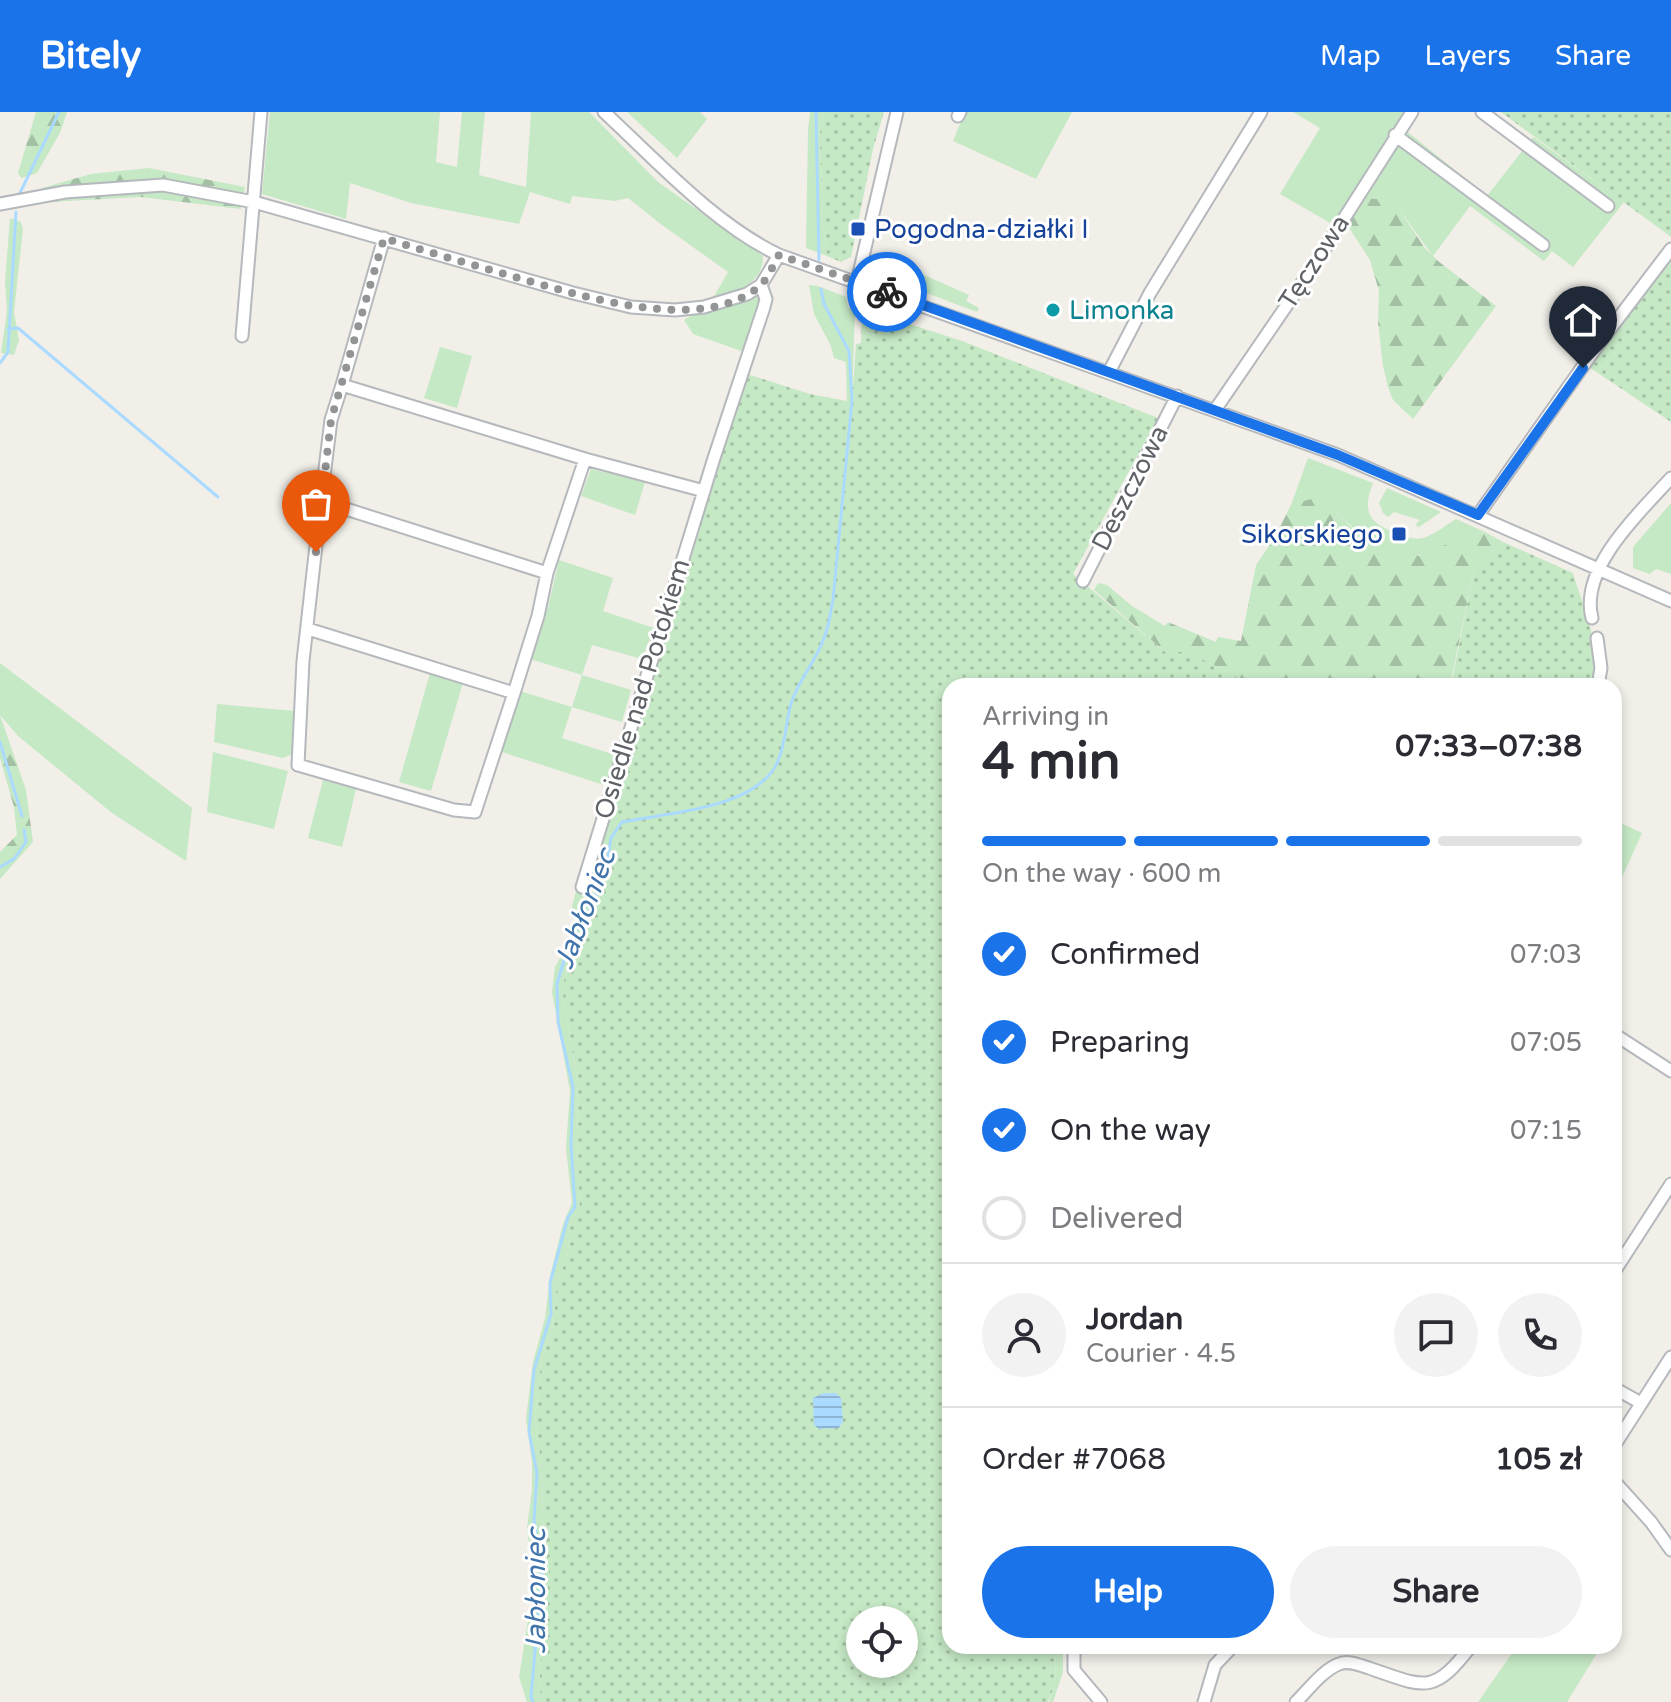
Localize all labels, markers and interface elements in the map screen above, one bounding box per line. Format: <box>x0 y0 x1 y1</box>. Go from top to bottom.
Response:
text: Bitely <box>40 33 141 79</box>
text: Map <box>1320 39 1381 73</box>
text: Layers <box>1425 39 1511 73</box>
text: Share <box>1555 39 1631 73</box>
street label: Tęczowa <box>1272 209 1356 315</box>
place label: Pogodna-działki I <box>874 214 1089 245</box>
marker: Pogodna-działki I <box>849 220 867 238</box>
courier <box>847 252 927 332</box>
icon: bike <box>865 270 909 314</box>
pin <box>1549 286 1617 368</box>
place label: Limonka <box>1069 295 1174 326</box>
icon: home <box>1561 298 1605 342</box>
marker: Limonka <box>1044 301 1062 319</box>
street label: Deszczowa <box>1085 420 1175 556</box>
pin <box>282 470 350 552</box>
icon: bag <box>294 482 338 526</box>
place label: Sikorskiego <box>1241 519 1383 550</box>
marker: Sikorskiego <box>1390 525 1408 543</box>
street label: Osiedle nad Potokiem <box>588 555 696 823</box>
text: Arriving in <box>982 701 1109 732</box>
text: 07:33–07:38 <box>1395 728 1582 765</box>
text: 4 min <box>982 730 1121 793</box>
water label: Jabłoniec <box>547 841 624 974</box>
text: On the way · 600 m <box>982 858 1221 889</box>
icon: check <box>982 932 1026 976</box>
text: Confirmed <box>1050 936 1201 973</box>
text: 07:03 <box>1510 939 1582 970</box>
icon: check <box>982 1020 1026 1064</box>
text: Preparing <box>1050 1024 1190 1061</box>
text: 07:05 <box>1510 1027 1582 1058</box>
icon: check <box>982 1108 1026 1152</box>
text: On the way <box>1050 1112 1211 1149</box>
text: 07:15 <box>1510 1115 1582 1146</box>
text: Delivered <box>1050 1200 1184 1237</box>
button: person <box>982 1293 1066 1377</box>
button: chat <box>1394 1293 1478 1377</box>
button: phone <box>1498 1293 1582 1377</box>
text: Jordan <box>1086 1301 1183 1338</box>
text: Courier · 4.5 <box>1086 1338 1236 1369</box>
text: Order #7068 <box>982 1441 1166 1478</box>
text: 105 zł <box>1495 1441 1582 1478</box>
water label: Jabłoniec <box>519 1525 553 1654</box>
button: Help <box>982 1546 1274 1638</box>
button: Share <box>1290 1546 1582 1638</box>
map controls <box>846 1606 918 1678</box>
button: locate <box>846 1606 918 1678</box>

